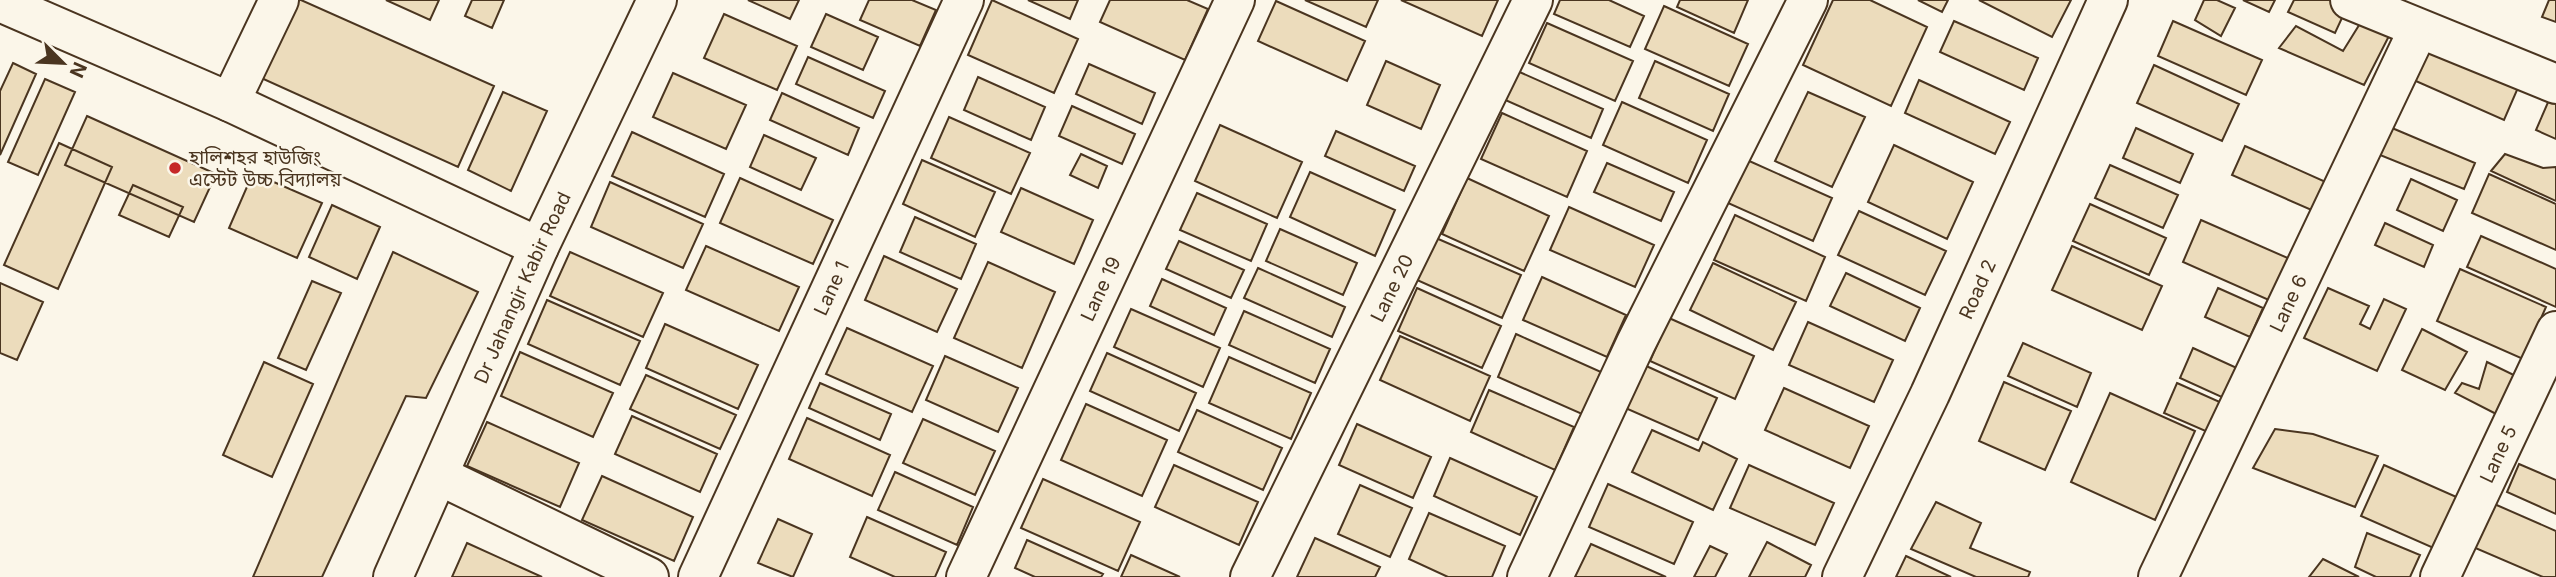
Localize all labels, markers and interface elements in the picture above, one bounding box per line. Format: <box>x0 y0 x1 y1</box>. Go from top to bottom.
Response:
north arrow <box>28 28 98 98</box>
text: N <box>65 58 92 81</box>
place label: হালিশহর হাউজিং এস্টেট উচ্চ বিদ্যালয় <box>188 146 343 191</box>
marker: হালিশহর হাউজিং এস্টেট উচ্চ বিদ্যালয় <box>167 160 183 176</box>
street label: Dr Jahangir Kabir Road <box>469 188 575 387</box>
street label: Lane 20 <box>1365 250 1418 326</box>
street label: Lane 19 <box>1075 253 1125 325</box>
street label: Road 2 <box>1954 256 2001 323</box>
street label: Lane 1 <box>809 258 853 319</box>
street label: Lane 6 <box>2265 271 2312 336</box>
street label: Lane 5 <box>2475 422 2521 486</box>

